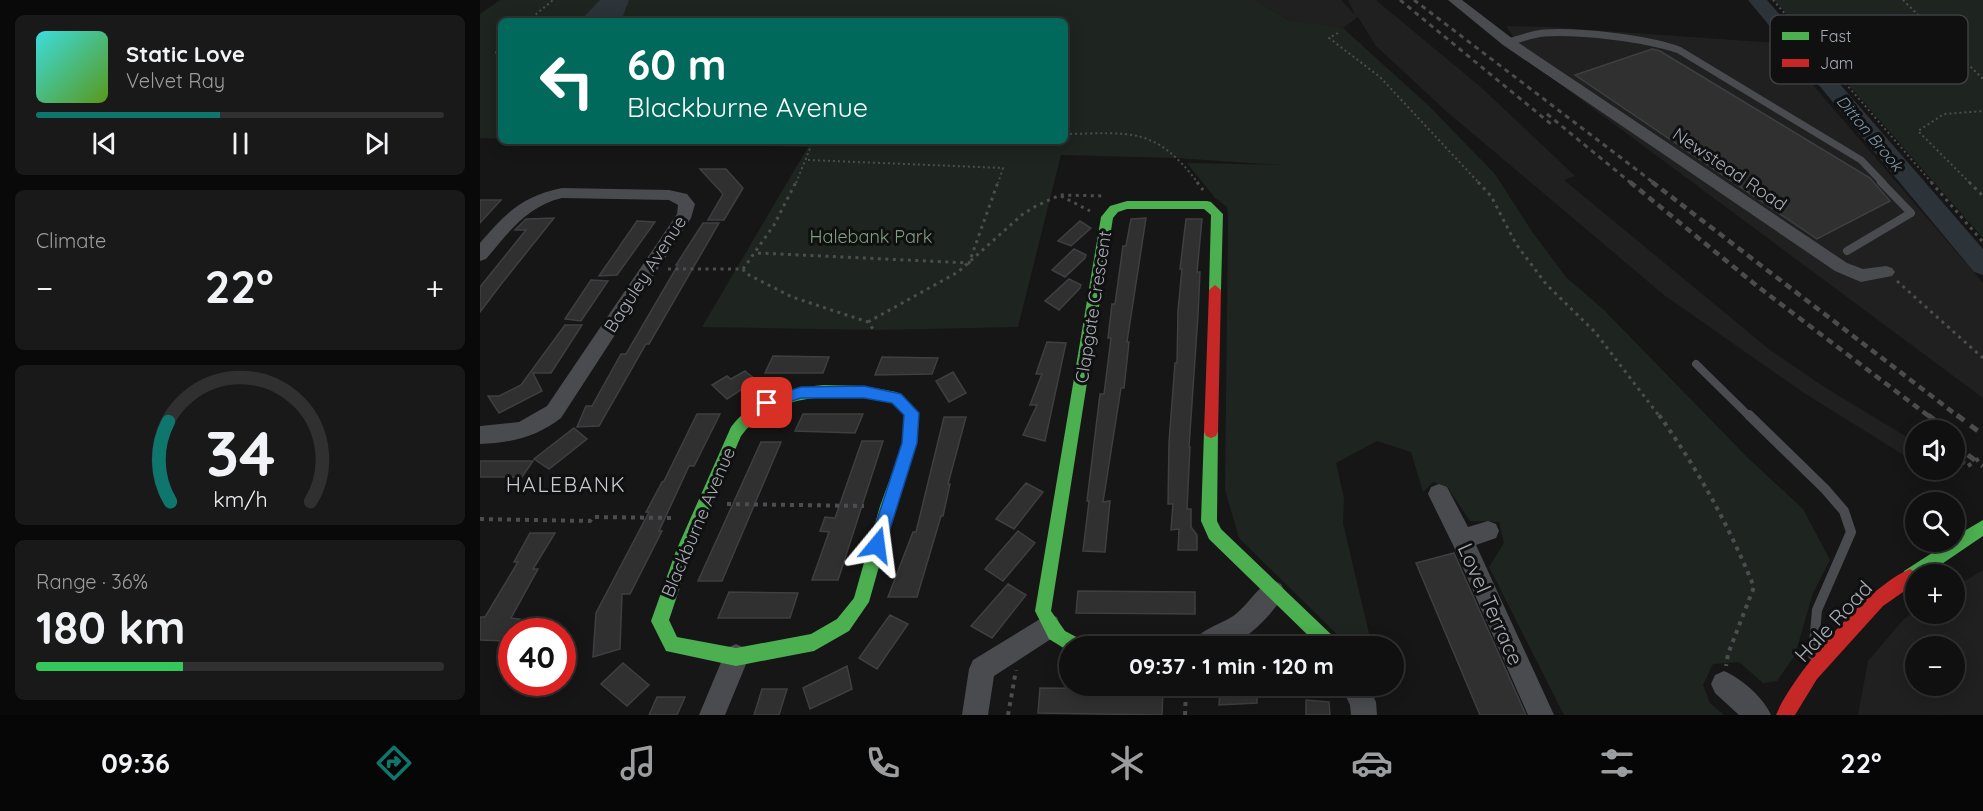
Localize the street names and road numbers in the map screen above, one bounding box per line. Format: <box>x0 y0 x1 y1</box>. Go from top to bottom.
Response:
street label: Newstead Road <box>1669 122 1791 216</box>
street label: Baguley Avenue <box>599 211 691 337</box>
street label: Clapgate Crescent <box>1070 229 1116 385</box>
street label: Blackburne Avenue <box>656 444 740 600</box>
street label: Lovel Terrace <box>1453 539 1529 669</box>
street label: Hale Road <box>1789 575 1877 667</box>

